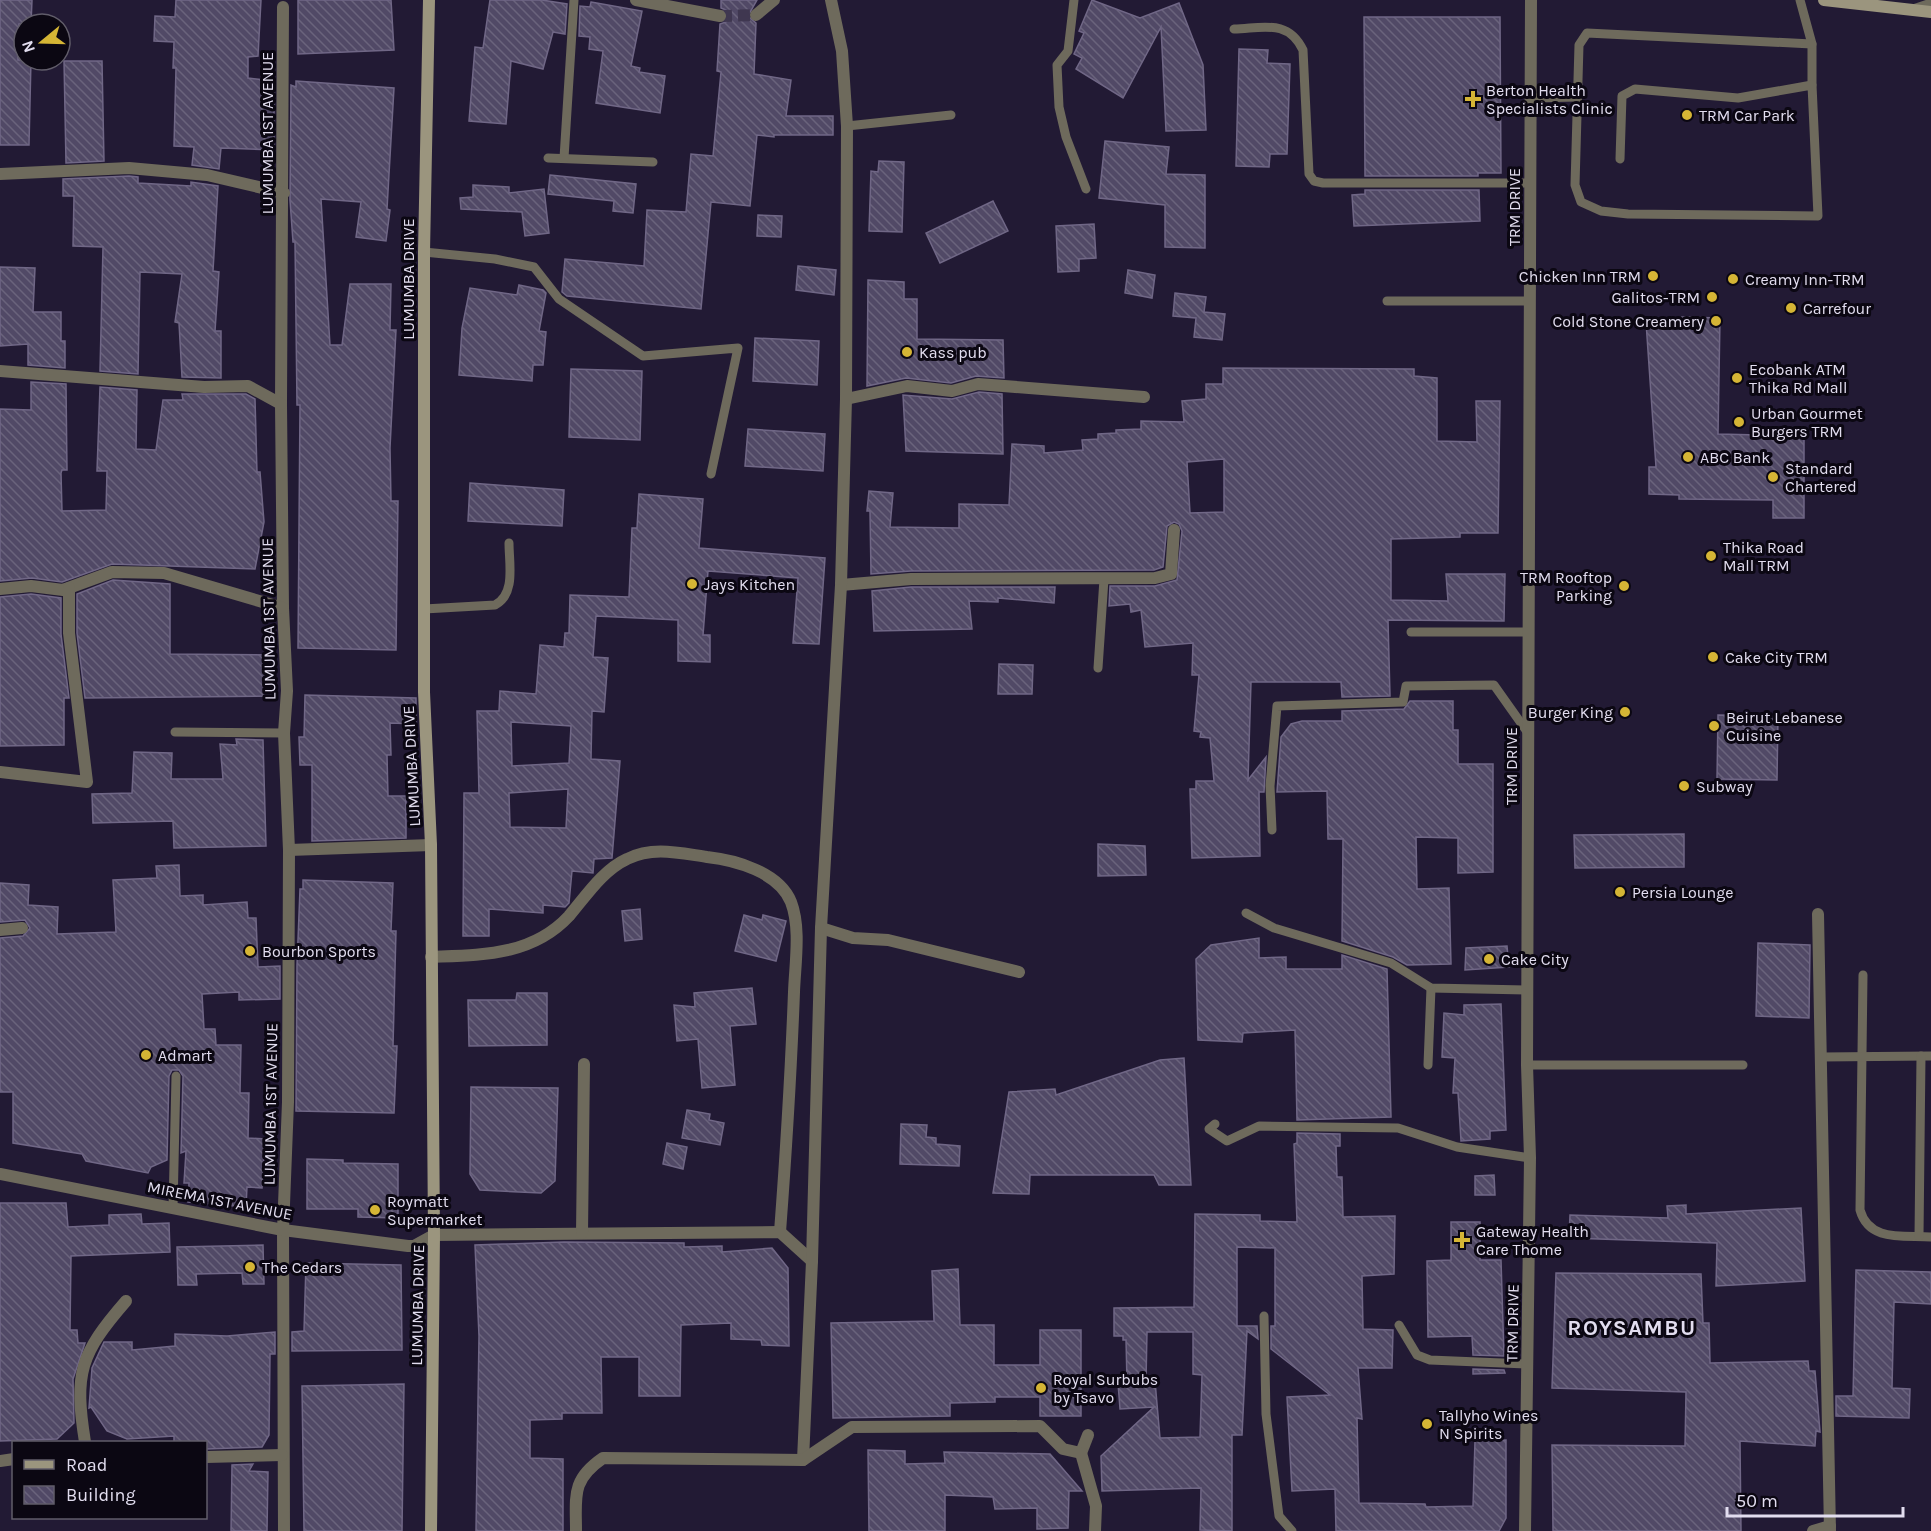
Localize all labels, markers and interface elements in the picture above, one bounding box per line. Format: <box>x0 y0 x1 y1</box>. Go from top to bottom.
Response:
north arrow <box>12 12 72 72</box>
text: N <box>17 38 39 55</box>
street label: LUMUMBA 1ST AVENUE <box>258 52 277 214</box>
place label: Berton Health Specialists Clinic <box>1486 81 1613 118</box>
marker: Berton Health Specialists Clinic <box>1464 90 1482 108</box>
place label: TRM Car Park <box>1699 106 1795 125</box>
marker: TRM Car Park <box>1680 108 1694 122</box>
street label: TRM DRIVE <box>1505 168 1524 246</box>
street label: LUMUMBA DRIVE <box>399 218 418 340</box>
place label: Chicken Inn TRM <box>1519 267 1641 286</box>
marker: Chicken Inn TRM <box>1646 269 1660 283</box>
place label: Creamy Inn-TRM <box>1745 270 1865 289</box>
marker: Creamy Inn-TRM <box>1726 272 1740 286</box>
place label: Galitos-TRM <box>1612 288 1700 307</box>
marker: Galitos-TRM <box>1705 290 1719 304</box>
place label: Carrefour <box>1803 299 1871 318</box>
marker: Carrefour <box>1784 301 1798 315</box>
place label: Cold Stone Creamery <box>1553 312 1705 331</box>
marker: Cold Stone Creamery <box>1709 314 1723 328</box>
place label: Kass pub <box>919 343 987 362</box>
marker: Kass pub <box>900 345 914 359</box>
place label: Ecobank ATM Thika Rd Mall <box>1749 360 1847 397</box>
marker: Ecobank ATM Thika Rd Mall <box>1730 371 1744 385</box>
place label: Urban Gourmet Burgers TRM <box>1751 404 1863 441</box>
marker: Urban Gourmet Burgers TRM <box>1732 415 1746 429</box>
place label: ABC Bank <box>1700 448 1770 467</box>
marker: ABC Bank <box>1681 450 1695 464</box>
place label: Standard Chartered <box>1785 459 1857 496</box>
marker: Standard Chartered <box>1766 470 1780 484</box>
street label: LUMUMBA 1ST AVENUE <box>258 538 279 700</box>
place label: Thika Road Mall TRM <box>1723 538 1804 575</box>
marker: Thika Road Mall TRM <box>1704 549 1718 563</box>
place label: TRM Rooftop Parking <box>1520 568 1612 605</box>
place label: Jays Kitchen <box>704 575 795 594</box>
marker: Jays Kitchen <box>685 577 699 591</box>
marker: TRM Rooftop Parking <box>1617 579 1631 593</box>
place label: Cake City TRM <box>1725 648 1828 667</box>
marker: Cake City TRM <box>1706 650 1720 664</box>
place label: Burger King <box>1528 703 1613 722</box>
street label: LUMUMBA DRIVE <box>399 705 424 827</box>
marker: Burger King <box>1618 705 1632 719</box>
place label: Beirut Lebanese Cuisine <box>1726 708 1843 745</box>
marker: Beirut Lebanese Cuisine <box>1707 719 1721 733</box>
street label: TRM DRIVE <box>1502 727 1521 805</box>
place label: Subway <box>1696 777 1753 796</box>
marker: Subway <box>1677 779 1691 793</box>
place label: Persia Lounge <box>1632 883 1733 902</box>
marker: Persia Lounge <box>1613 885 1627 899</box>
place label: Bourbon Sports <box>262 942 376 961</box>
marker: Bourbon Sports <box>243 944 257 958</box>
place label: Cake City <box>1501 950 1569 969</box>
marker: Cake City <box>1482 952 1496 966</box>
street label: LUMUMBA 1ST AVENUE <box>260 1023 281 1185</box>
place label: Admart <box>158 1046 212 1065</box>
marker: Admart <box>139 1048 153 1062</box>
street label: MIREMA 1ST AVENUE <box>146 1177 294 1224</box>
place label: Roymatt Supermarket <box>387 1192 483 1229</box>
marker: Roymatt Supermarket <box>368 1203 382 1217</box>
place label: Gateway Health Care Thome <box>1476 1222 1589 1259</box>
marker: Gateway Health Care Thome <box>1453 1231 1471 1249</box>
street label: LUMUMBA DRIVE <box>407 1244 428 1366</box>
place label: The Cedars <box>262 1258 342 1277</box>
marker: The Cedars <box>243 1260 257 1274</box>
street label: TRM DRIVE <box>1502 1284 1523 1362</box>
district label: ROYSAMBU <box>1567 1315 1697 1341</box>
place label: Royal Surbubs by Tsavo <box>1053 1370 1158 1407</box>
marker: Royal Surbubs by Tsavo <box>1034 1381 1048 1395</box>
place label: Tallyho Wines N Spirits <box>1439 1406 1538 1443</box>
marker: Tallyho Wines N Spirits <box>1420 1417 1434 1431</box>
legend <box>12 1441 207 1519</box>
text: Road <box>66 1454 107 1476</box>
scale bar <box>1727 1480 1902 1518</box>
text: Building <box>66 1484 136 1506</box>
text: 50 m <box>1736 1490 1778 1512</box>

